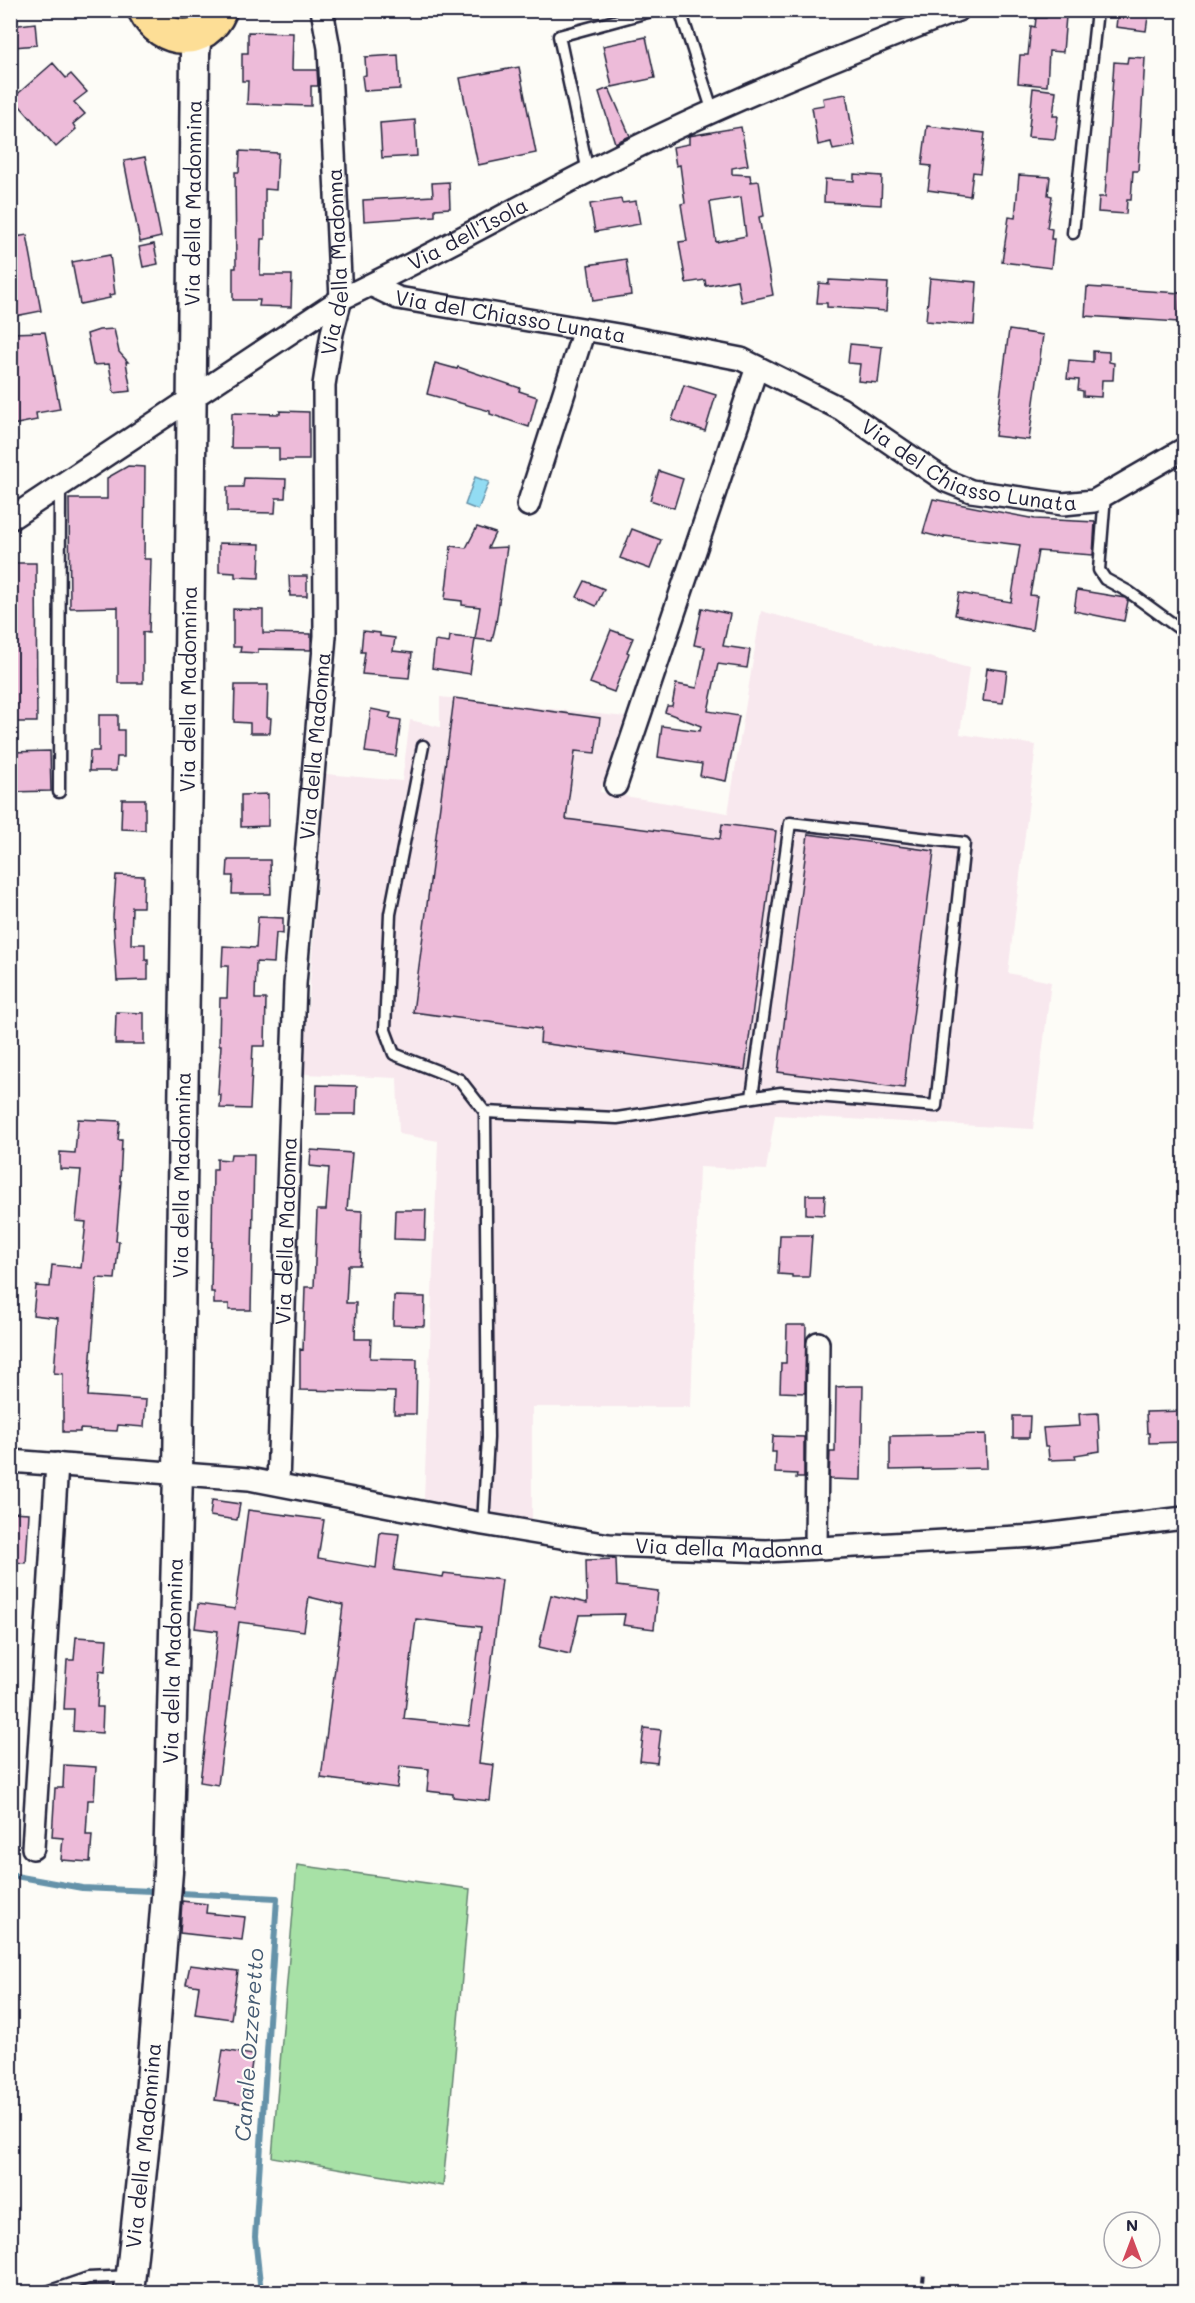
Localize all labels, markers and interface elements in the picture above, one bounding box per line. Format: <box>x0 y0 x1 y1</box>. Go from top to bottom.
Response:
street label: Via della Madonnina <box>178 100 207 306</box>
street label: Via della Madonna <box>314 168 353 357</box>
street label: Via dell'Isola <box>403 190 532 276</box>
street label: Via del Chiasso Lunata <box>393 283 629 348</box>
street label: Via del Chiasso Lunata <box>856 412 1078 516</box>
street label: Via della Madonnina <box>173 586 202 792</box>
street label: Via della Madonna <box>292 651 336 841</box>
street label: Via della Madonnina <box>166 1072 196 1278</box>
street label: Via della Madonna <box>268 1136 302 1326</box>
street label: Via della Madonna <box>635 1531 824 1563</box>
street label: Via della Madonnina <box>156 1557 188 1764</box>
water label: Canale Ozzeretto <box>227 1947 270 2143</box>
street label: Via della Madonnina <box>119 2042 166 2250</box>
north arrow <box>1102 2210 1162 2270</box>
text: N <box>1126 2214 1138 2235</box>

